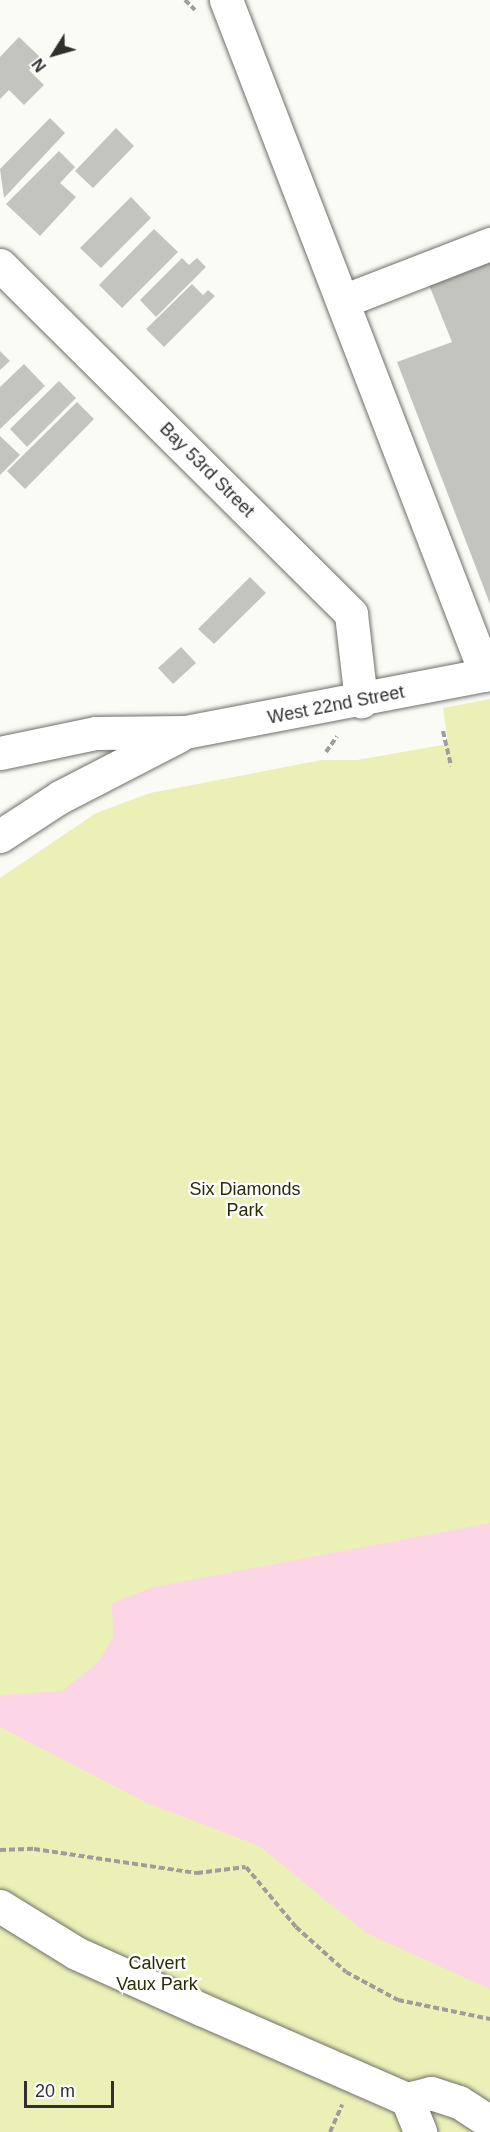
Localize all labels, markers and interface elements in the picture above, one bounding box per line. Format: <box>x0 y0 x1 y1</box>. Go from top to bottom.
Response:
north arrow <box>24 24 84 84</box>
text: N <box>29 55 49 75</box>
street label: Bay 53rd Street <box>155 418 259 522</box>
street label: West 22nd Street <box>266 681 406 729</box>
park label: Six Diamonds Park <box>189 1179 301 1222</box>
park label: Calvert Vaux Park <box>116 1953 198 1996</box>
scale bar <box>27 2069 117 2107</box>
text: 20 m <box>35 2081 75 2101</box>

